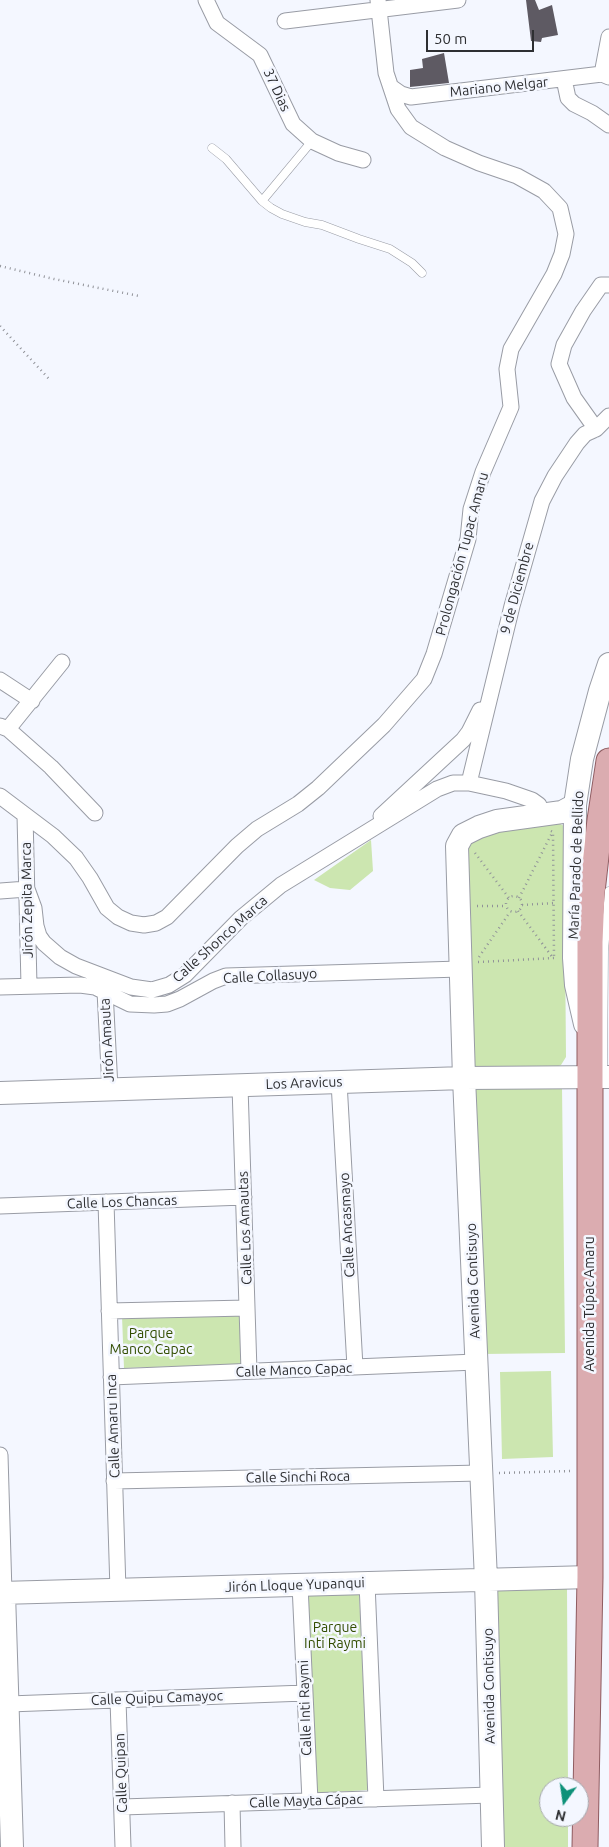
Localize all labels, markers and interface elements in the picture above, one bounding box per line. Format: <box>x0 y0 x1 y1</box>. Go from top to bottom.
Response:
scale bar <box>429 20 536 52</box>
text: 50 m <box>434 30 467 47</box>
street label: 37 Dias <box>260 66 294 114</box>
street label: Mariano Melgar <box>449 73 549 101</box>
street label: Prolongación Tupac Amaru <box>432 470 492 638</box>
street label: 9 de Diciembre <box>497 540 537 636</box>
street label: María Parado de Bellido <box>565 790 587 940</box>
street label: Jirón Zepita Marca <box>18 842 36 958</box>
street label: Calle Shonco Marca <box>169 892 271 986</box>
street label: Calle Collasuyo <box>222 965 318 987</box>
street label: Jirón Amauta <box>96 998 118 1082</box>
street label: Los Aravicus <box>265 1073 343 1093</box>
street label: Calle Los Amautas <box>235 1171 255 1285</box>
street label: Calle Ancasmayo <box>336 1172 358 1278</box>
street label: Calle Los Chancas <box>67 1192 177 1212</box>
street label: Avenida Contisuyo <box>463 1223 483 1339</box>
street label: Avenida Túpac Amaru <box>581 1236 597 1372</box>
park label: Parque Manco Capac <box>110 1325 192 1358</box>
street label: Calle Manco Capac <box>235 1360 353 1380</box>
street label: Calle Amaru Inca <box>103 1374 123 1478</box>
street label: Calle Sinchi Roca <box>246 1468 350 1486</box>
street label: Jirón Lloque Yupanqui <box>225 1574 365 1596</box>
park label: Parque Inti Raymi <box>304 1619 366 1651</box>
street label: Avenida Contisuyo <box>480 1628 498 1744</box>
street label: Calle Inti Raymi <box>295 1660 315 1756</box>
street label: Calle Quipu Camayoc <box>91 1687 223 1709</box>
street label: Calle Quipan <box>111 1733 131 1813</box>
north arrow <box>539 1777 589 1827</box>
street label: Calle Mayta Cápac <box>249 1791 363 1811</box>
text: N <box>554 1807 568 1825</box>

